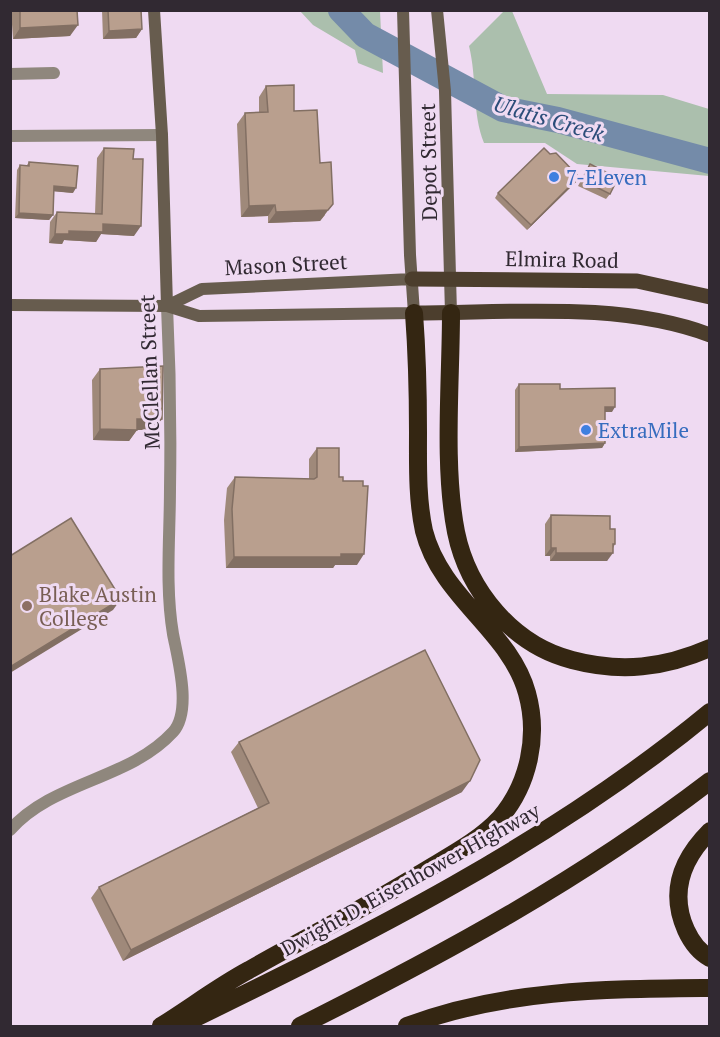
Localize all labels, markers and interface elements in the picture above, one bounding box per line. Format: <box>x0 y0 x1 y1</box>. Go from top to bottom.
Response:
water label: Ulatis Creek <box>490 88 608 148</box>
street label: Depot Street <box>413 103 443 221</box>
place label: 7-Eleven <box>566 163 648 191</box>
marker: 7-Eleven <box>547 170 561 184</box>
street label: Elmira Road <box>505 244 619 274</box>
street label: Mason Street <box>224 247 348 281</box>
street label: McClellan Street <box>132 294 166 450</box>
place label: ExtraMile <box>598 416 689 444</box>
marker: ExtraMile <box>579 423 593 437</box>
place label: Blake Austin College <box>39 580 157 632</box>
marker: Blake Austin College <box>20 599 34 613</box>
street label: Dwight D. Eisenhower Highway <box>276 796 545 962</box>

